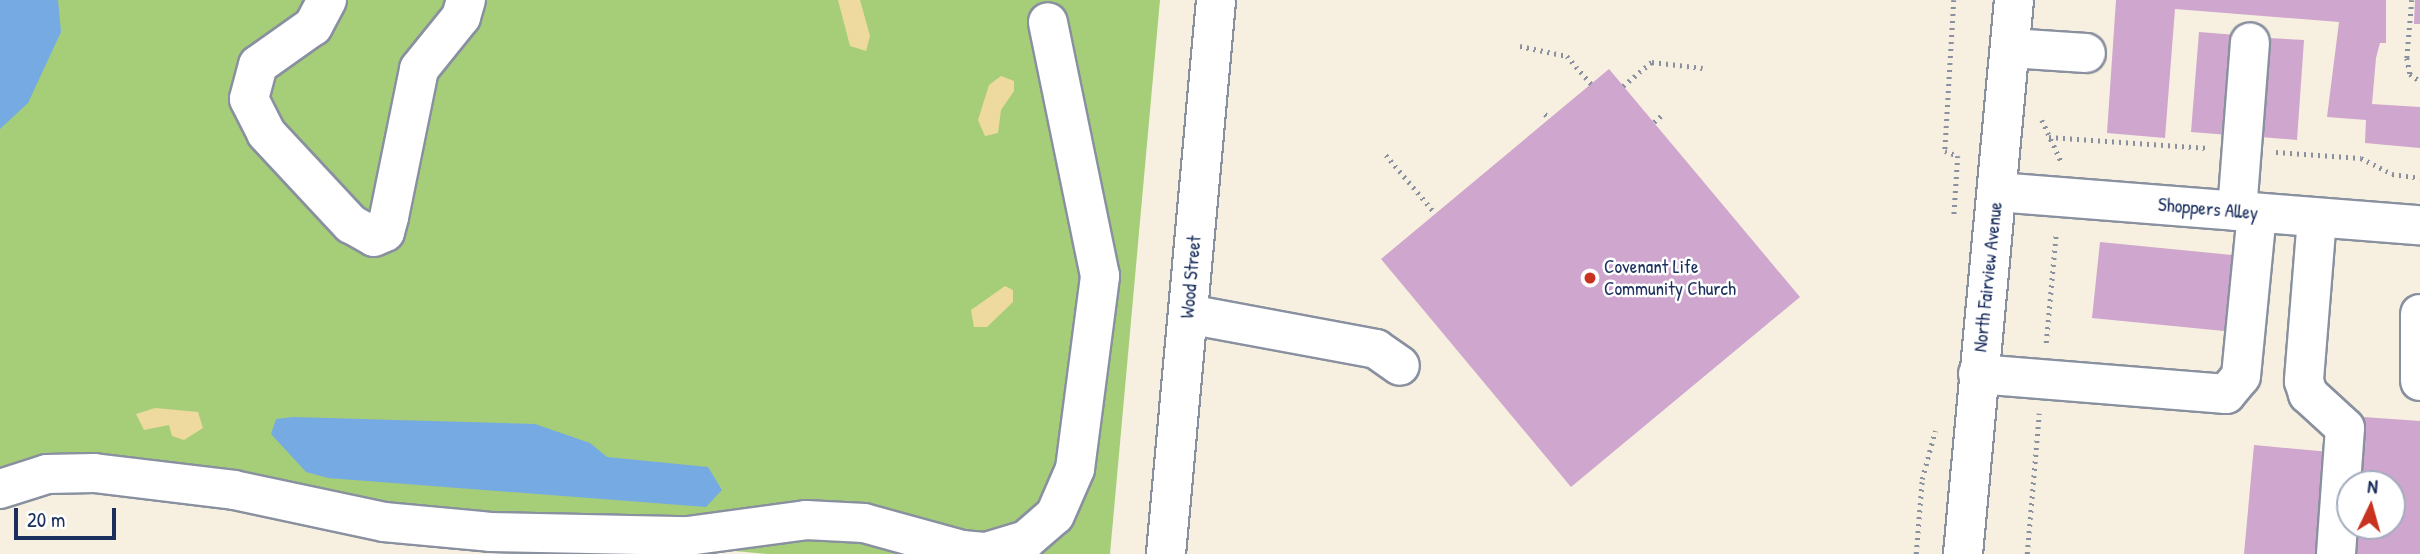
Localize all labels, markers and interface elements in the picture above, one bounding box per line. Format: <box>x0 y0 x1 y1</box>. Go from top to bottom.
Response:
street label: Shoppers Alley <box>2157 193 2259 225</box>
street label: North Fairview Avenue <box>1969 201 2007 353</box>
street label: Wood Street <box>1176 235 1206 319</box>
place label: Covenant Life Community Church <box>1604 256 1736 300</box>
marker: Covenant Life Community Church <box>1582 270 1598 286</box>
north arrow <box>2336 470 2406 540</box>
text: N <box>2366 473 2379 499</box>
scale bar <box>18 494 119 538</box>
text: 20 m <box>27 505 65 534</box>

